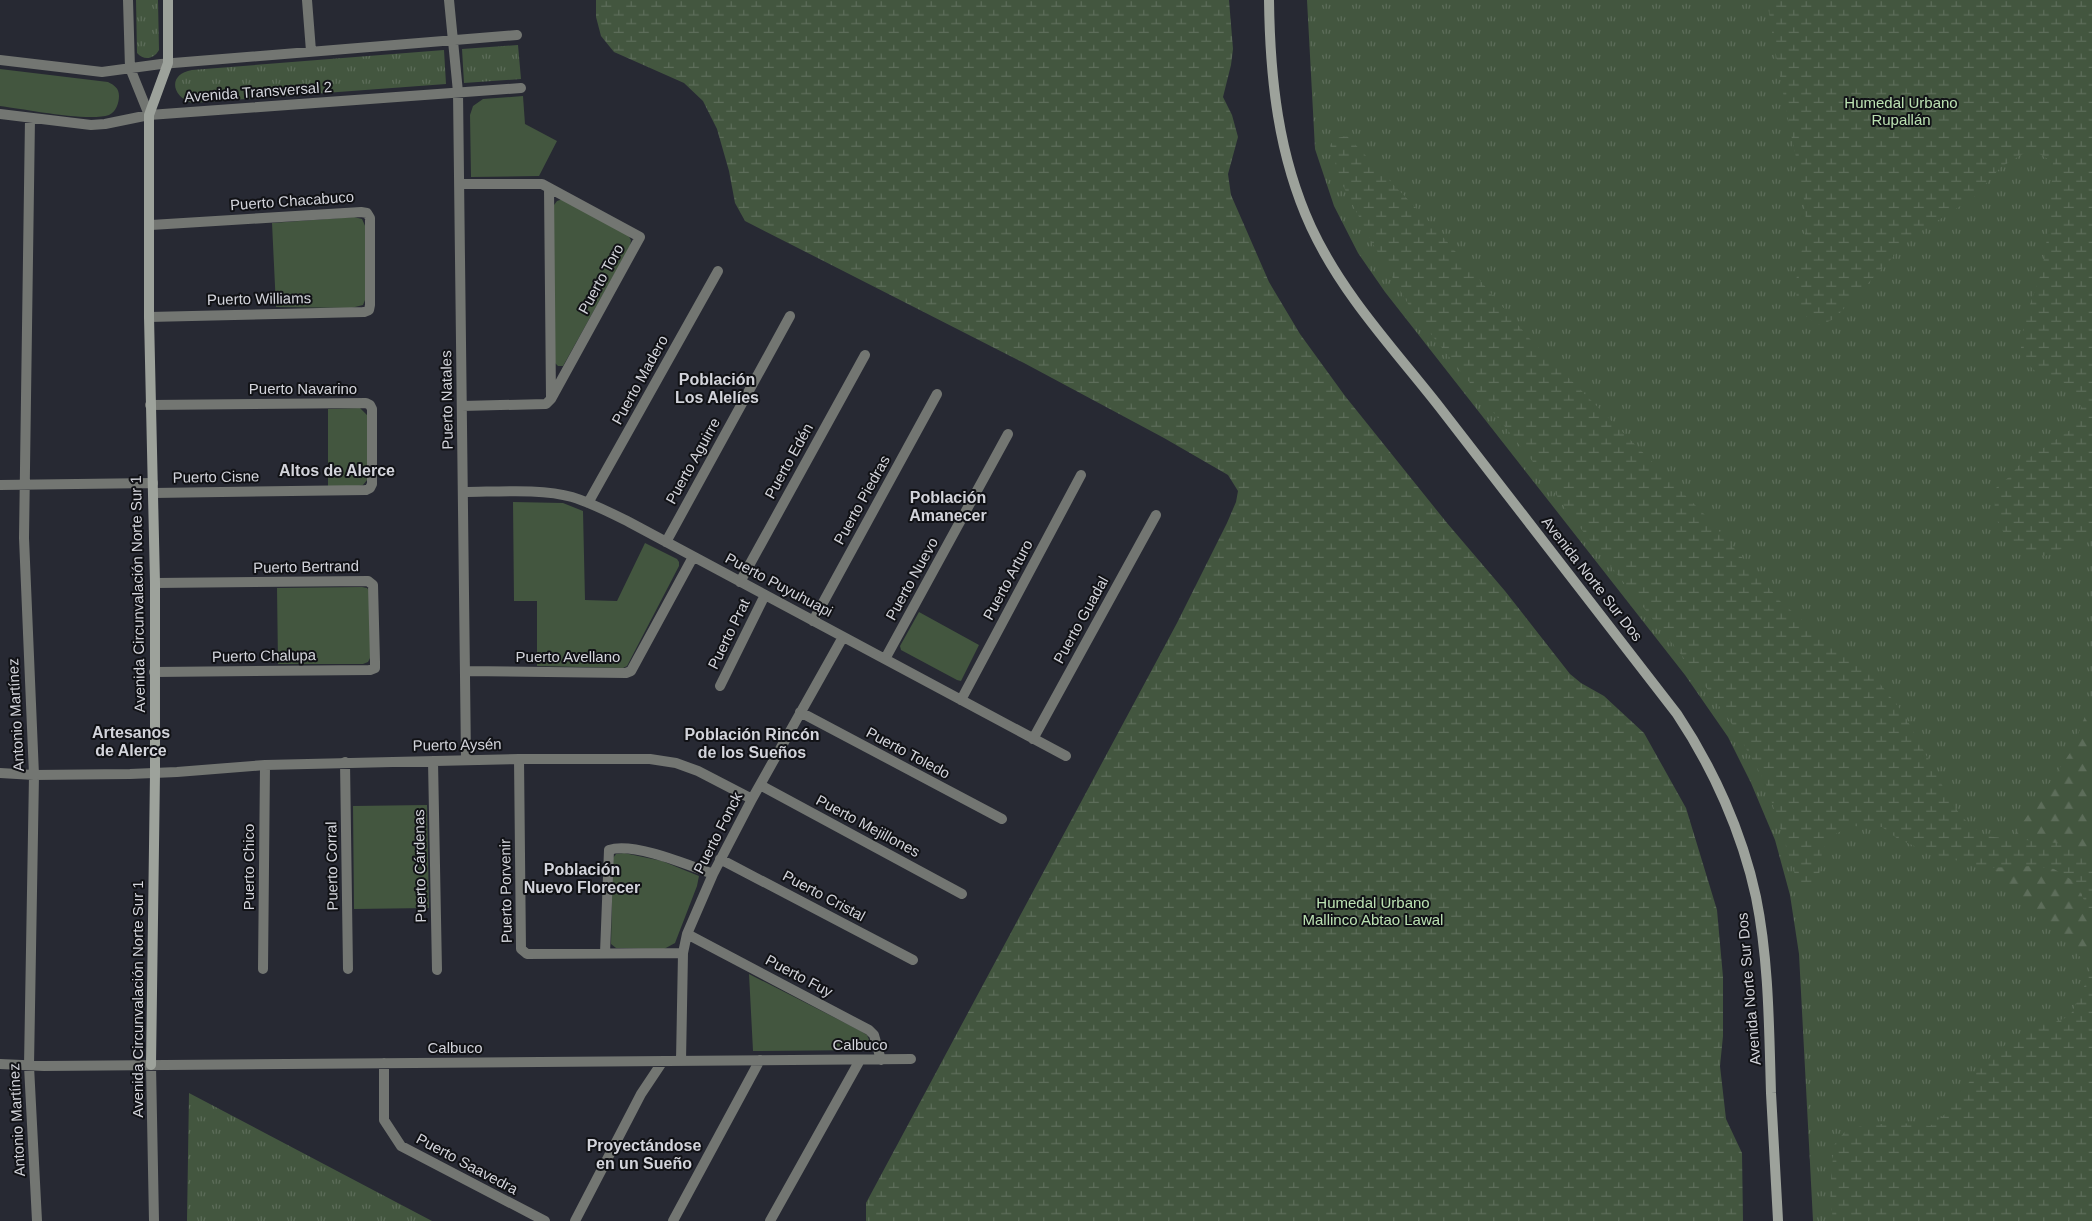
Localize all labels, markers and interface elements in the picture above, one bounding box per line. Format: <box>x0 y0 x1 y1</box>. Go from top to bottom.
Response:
street label: Avenida Transversal 2 <box>183 78 332 105</box>
park label: Humedal Urbano Rupallán <box>1844 94 1958 128</box>
street label: Puerto Chacabuco <box>229 188 355 213</box>
street label: Puerto Toro <box>574 241 627 317</box>
street label: Puerto Williams <box>207 289 311 308</box>
street label: Puerto Madero <box>608 332 671 427</box>
street label: Puerto Natales <box>437 350 456 450</box>
district label: Población Los Alelíes <box>675 371 759 406</box>
street label: Puerto Navarino <box>249 380 357 397</box>
street label: Puerto Aguirre <box>662 415 723 507</box>
street label: Puerto Edén <box>761 420 816 501</box>
street label: Puerto Piedras <box>830 452 893 547</box>
district label: Altos de Alerce <box>279 462 395 479</box>
street label: Puerto Cisne <box>172 467 259 486</box>
street label: Avenida Circunvalación Norte Sur 1 <box>127 475 148 713</box>
district label: Población Amanecer <box>909 489 987 524</box>
street label: Avenida Norte Sur Dos <box>1539 513 1646 644</box>
street label: Puerto Nuevo <box>882 535 941 623</box>
street label: Puerto Arturo <box>979 537 1036 623</box>
street label: Puerto Puyuhuapi <box>723 549 836 620</box>
street label: Puerto Bertrand <box>253 557 359 576</box>
street label: Puerto Guadal <box>1050 573 1111 666</box>
street label: Puerto Prat <box>704 595 753 672</box>
street label: Puerto Chalupa <box>212 646 317 665</box>
street label: Puerto Avellano <box>516 648 620 665</box>
street label: Antonio Martínez <box>4 658 27 772</box>
street label: Puerto Toledo <box>863 723 953 782</box>
district label: Artesanos de Alerce <box>92 724 170 759</box>
district label: Población Rincón de los Sueños <box>684 726 820 761</box>
street label: Puerto Aysén <box>412 735 502 754</box>
street label: Puerto Fonck <box>690 789 746 876</box>
street label: Puerto Mejillones <box>813 791 923 860</box>
street label: Puerto Cárdenas <box>410 809 429 923</box>
street label: Puerto Corral <box>322 821 341 911</box>
street label: Puerto Chico <box>240 824 257 910</box>
street label: Puerto Porvenir <box>496 839 515 943</box>
district label: Población Nuevo Florecer <box>524 861 640 896</box>
street label: Puerto Cristal <box>780 867 868 924</box>
street label: Avenida Circunvalación Norte Sur 1 <box>129 880 146 1118</box>
park label: Humedal Urbano Mallinco Abtao Lawal <box>1303 894 1443 928</box>
street label: Avenida Norte Sur Dos <box>1733 912 1764 1066</box>
street label: Puerto Fuy <box>763 951 836 1001</box>
street label: Calbuco <box>832 1036 888 1053</box>
street label: Calbuco <box>427 1039 483 1056</box>
street label: Antonio Martínez <box>5 1063 28 1177</box>
street label: Puerto Saavedra <box>414 1130 522 1198</box>
district label: Proyectándose en un Sueño <box>587 1137 701 1172</box>

